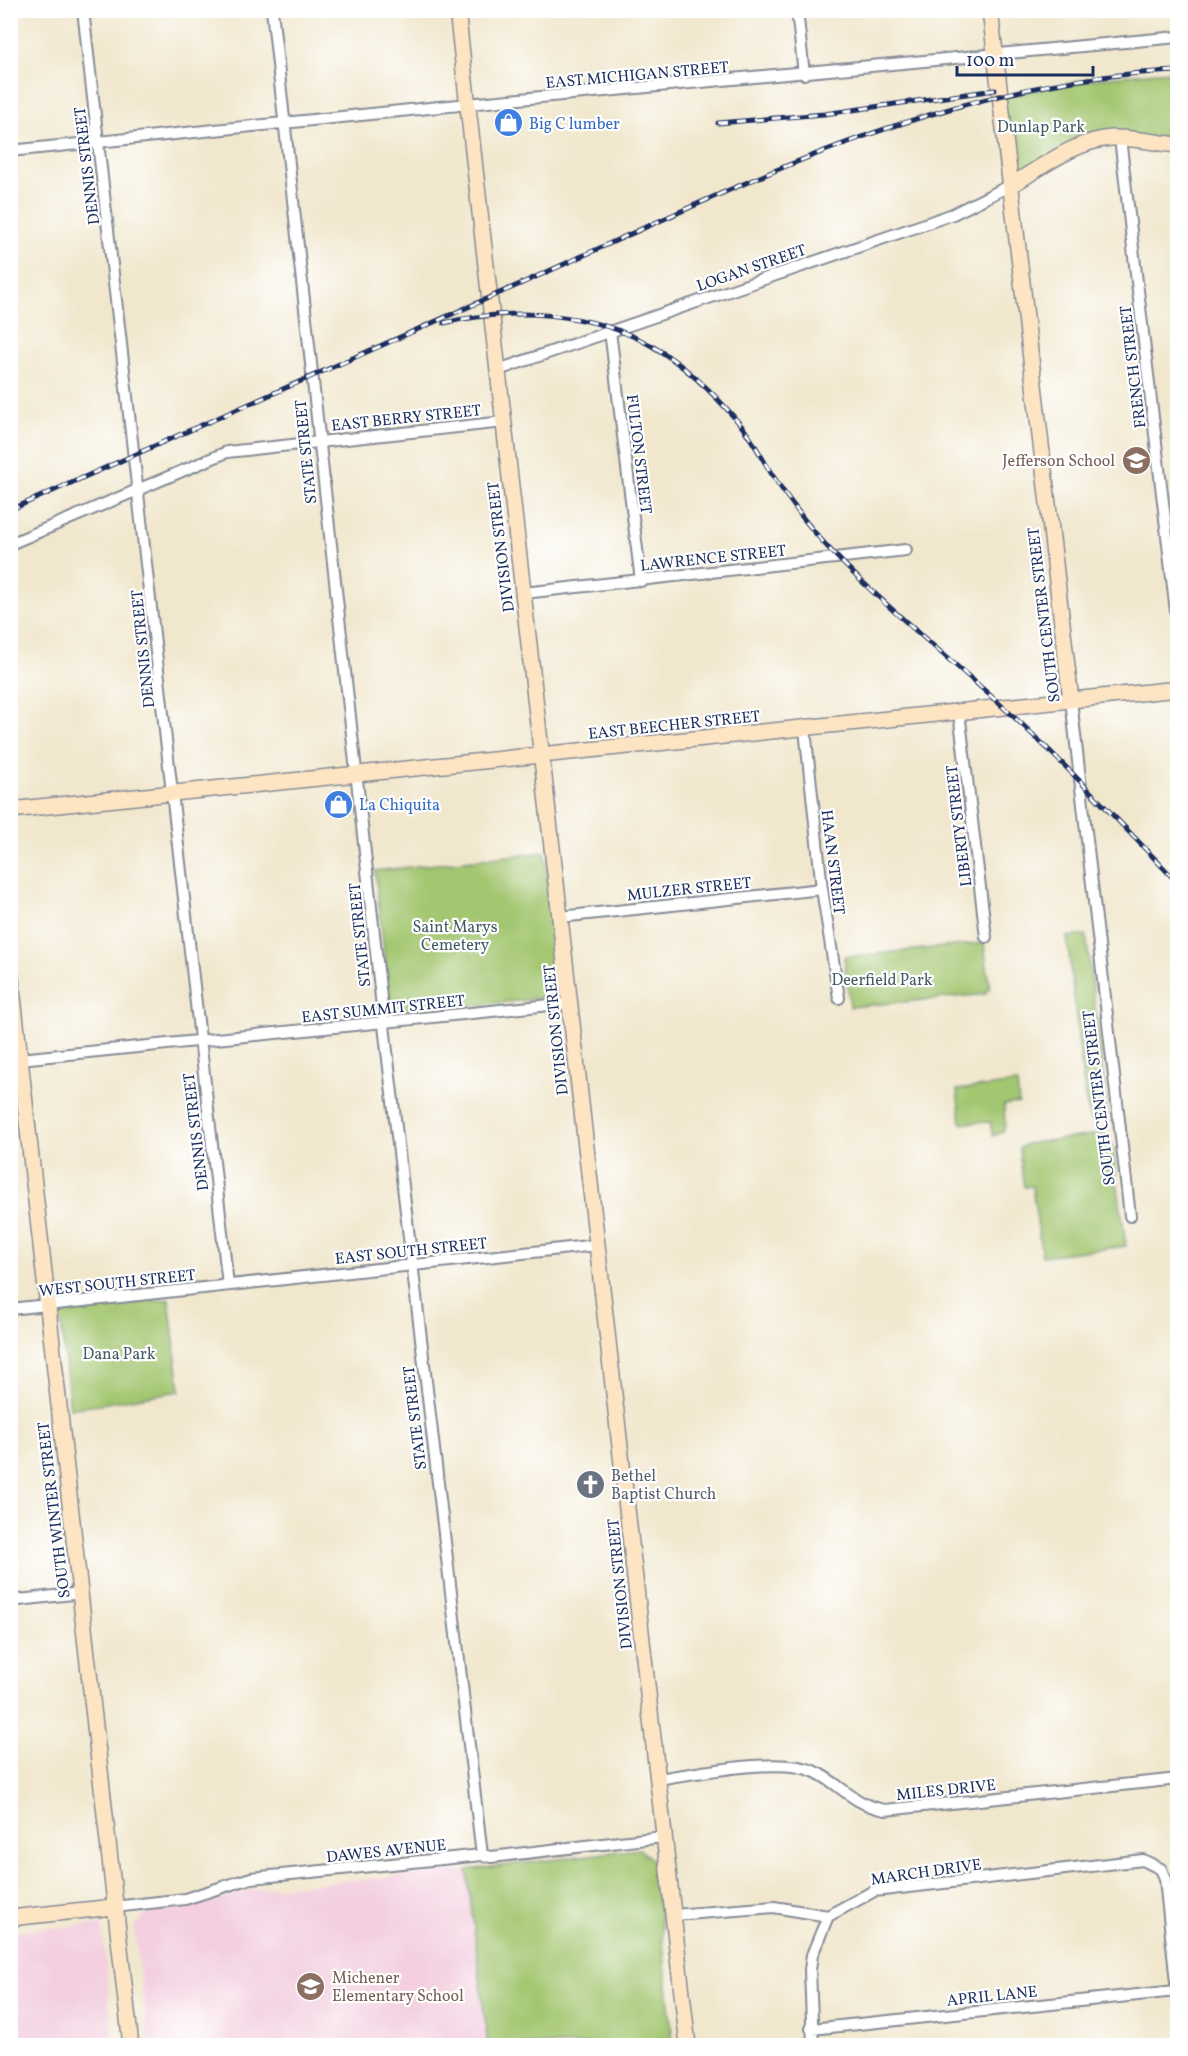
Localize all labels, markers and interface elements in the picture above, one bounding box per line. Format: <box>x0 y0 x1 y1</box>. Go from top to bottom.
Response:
scale bar <box>957 39 1094 77</box>
text: 100 m <box>966 49 1015 74</box>
street label: EAST MICHIGAN STREET <box>545 57 730 95</box>
street label: DENNIS STREET <box>70 105 106 226</box>
shop icon: Big C lumber <box>492 107 524 139</box>
place label: Big C lumber <box>529 114 620 136</box>
park label: Dunlap Park <box>997 117 1085 139</box>
street label: LOGAN STREET <box>694 240 809 298</box>
street label: FRENCH STREET <box>1116 304 1152 429</box>
street label: FULTON STREET <box>620 393 656 515</box>
street label: STATE STREET <box>291 399 323 505</box>
street label: EAST BERRY STREET <box>330 400 482 438</box>
school or university icon: Jefferson School <box>1120 444 1152 476</box>
place label: Jefferson School <box>1002 451 1115 473</box>
street label: DIVISION STREET <box>483 480 521 613</box>
street label: SOUTH CENTER STREET <box>1023 526 1067 704</box>
street label: LAWRENCE STREET <box>639 540 787 578</box>
street label: DENNIS STREET <box>127 588 161 709</box>
street label: EAST BEECHER STREET <box>587 706 761 746</box>
street label: LIBERTY STREET <box>942 764 978 888</box>
shop icon: La Chiquita <box>322 788 354 820</box>
place label: La Chiquita <box>359 795 440 817</box>
street label: HAAN STREET <box>815 808 849 916</box>
street label: MULZER STREET <box>626 873 752 907</box>
street label: STATE STREET <box>345 882 377 988</box>
park label: Saint Marys Cemetery <box>412 917 498 957</box>
street label: DIVISION STREET <box>539 963 575 1096</box>
park label: Deerfield Park <box>832 970 933 992</box>
street label: EAST SUMMIT STREET <box>300 990 466 1030</box>
street label: SOUTH CENTER STREET <box>1078 1009 1122 1187</box>
street label: DENNIS STREET <box>179 1071 215 1192</box>
street label: EAST SOUTH STREET <box>334 1233 488 1271</box>
street label: WEST SOUTH STREET <box>38 1265 197 1303</box>
park label: Dana Park <box>82 1344 156 1366</box>
street label: STATE STREET <box>399 1364 433 1471</box>
street label: SOUTH WINTER STREET <box>33 1420 77 1599</box>
place label: Bethel Baptist Church <box>611 1466 716 1506</box>
church icon: Bethel Baptist Church <box>574 1468 606 1500</box>
street label: DIVISION STREET <box>603 1517 639 1650</box>
street label: MILES DRIVE <box>895 1775 997 1807</box>
street label: DAWES AVENUE <box>325 1835 447 1869</box>
street label: MARCH DRIVE <box>869 1854 983 1892</box>
place label: Michener Elementary School <box>332 1968 464 2008</box>
school or university icon: Michener Elementary School <box>295 1970 327 2002</box>
street label: APRIL LANE <box>946 1981 1039 2013</box>

